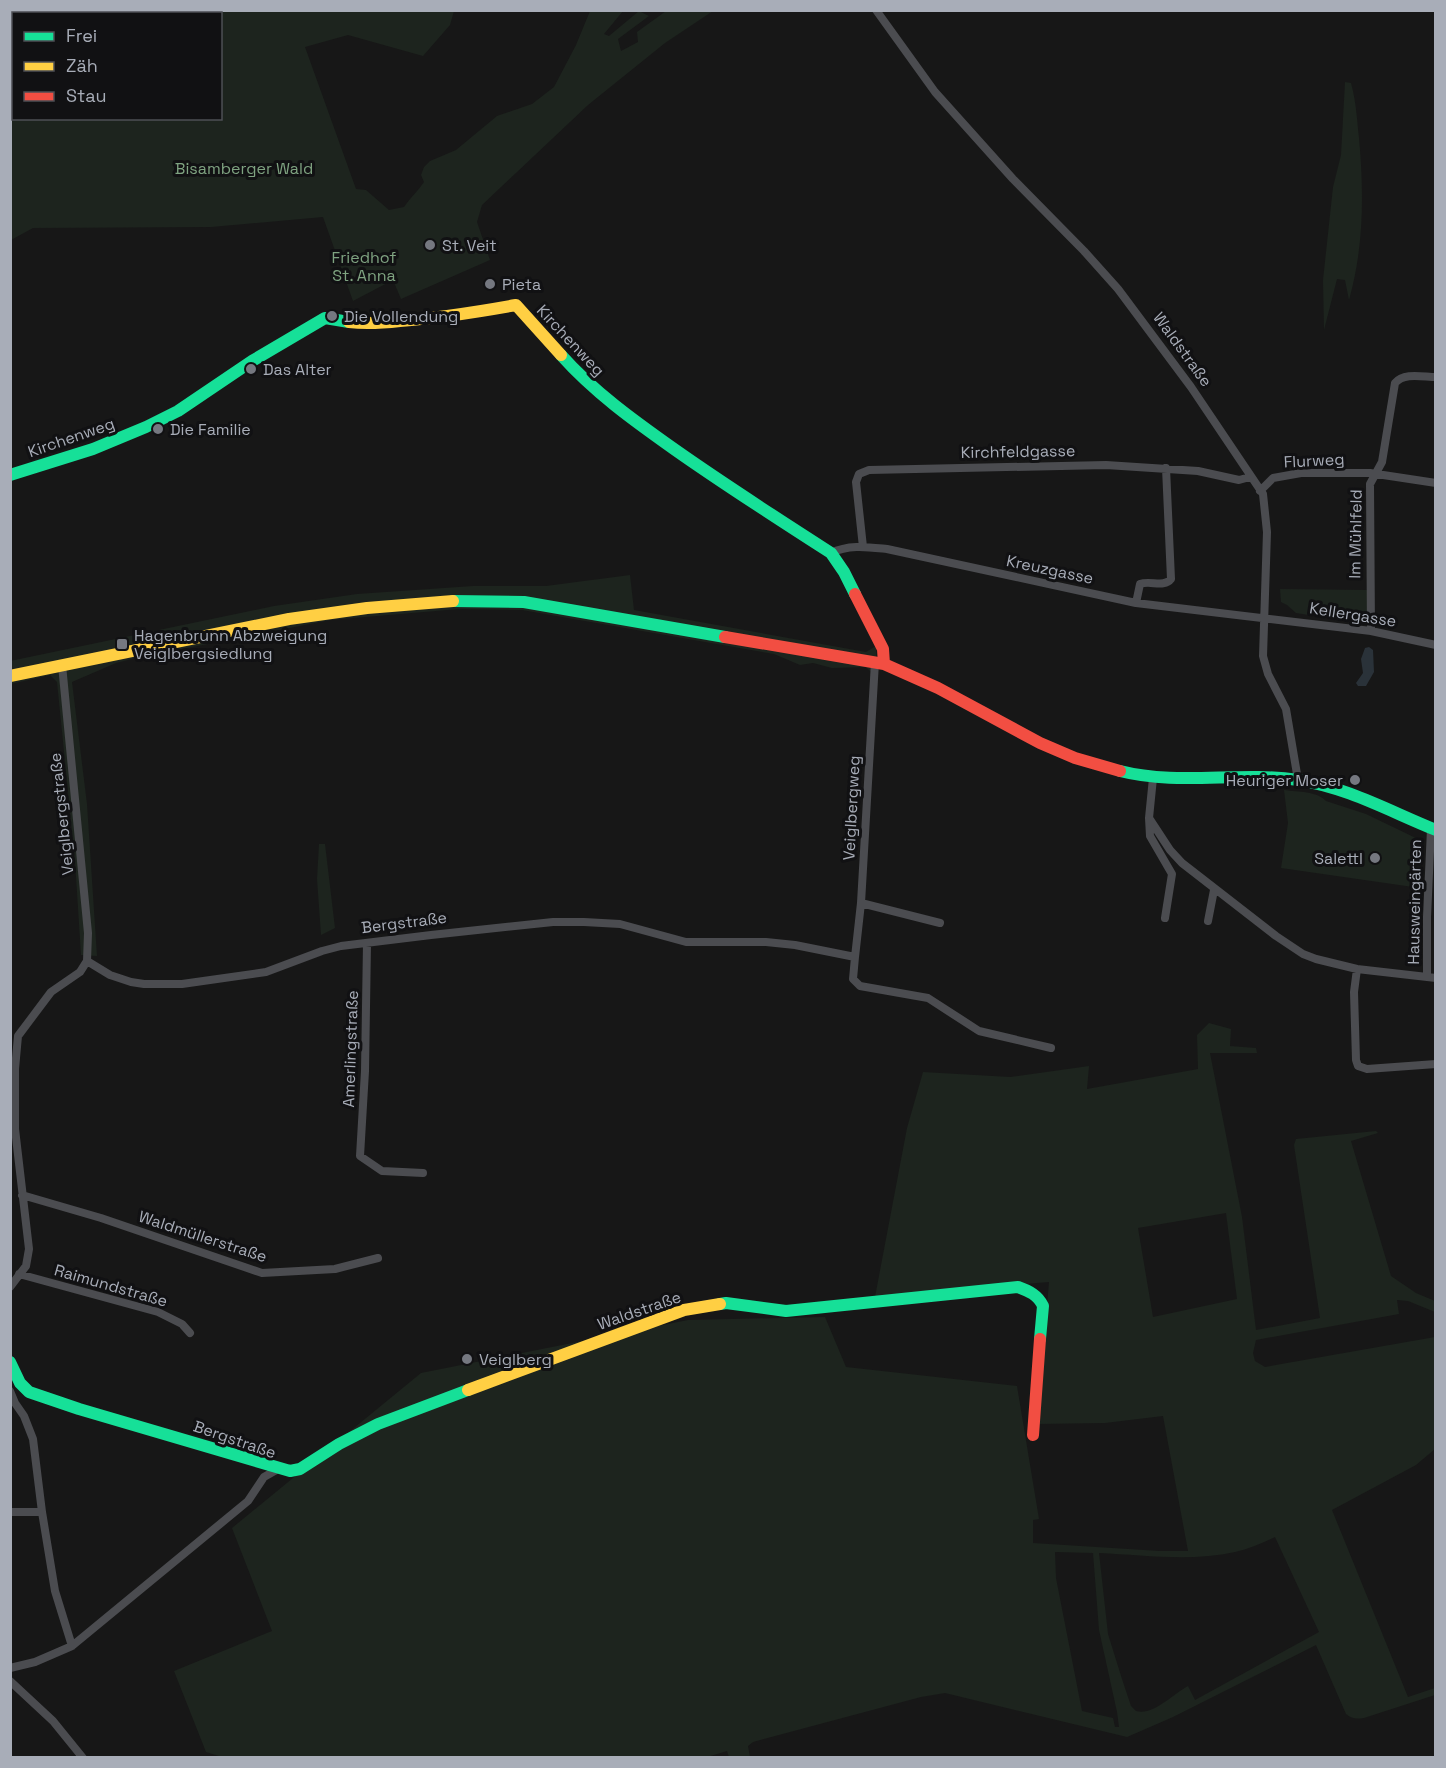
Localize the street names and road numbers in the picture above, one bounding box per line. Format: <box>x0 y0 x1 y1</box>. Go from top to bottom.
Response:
street label: Kirchenweg <box>532 300 609 381</box>
street label: Waldstraße <box>1148 308 1217 391</box>
street label: Kirchenweg <box>25 413 117 462</box>
street label: Kirchfeldgasse <box>960 440 1076 463</box>
street label: Flurweg <box>1283 448 1345 473</box>
street label: Im Mühlfeld <box>1344 489 1367 579</box>
street label: Kreuzgasse <box>1004 550 1095 589</box>
street label: Kellergasse <box>1308 597 1398 632</box>
street label: Veiglbergstraße <box>45 752 78 876</box>
street label: Veiglbergweg <box>838 755 865 861</box>
street label: Hausweingärten <box>1403 839 1426 965</box>
street label: Bergstraße <box>360 907 448 938</box>
street label: Amerlingstraße <box>338 990 363 1108</box>
street label: Waldmüllerstraße <box>136 1206 270 1267</box>
street label: Raimundstraße <box>52 1259 170 1312</box>
street label: Waldstraße <box>594 1286 684 1335</box>
street label: Bergstraße <box>191 1416 279 1463</box>

